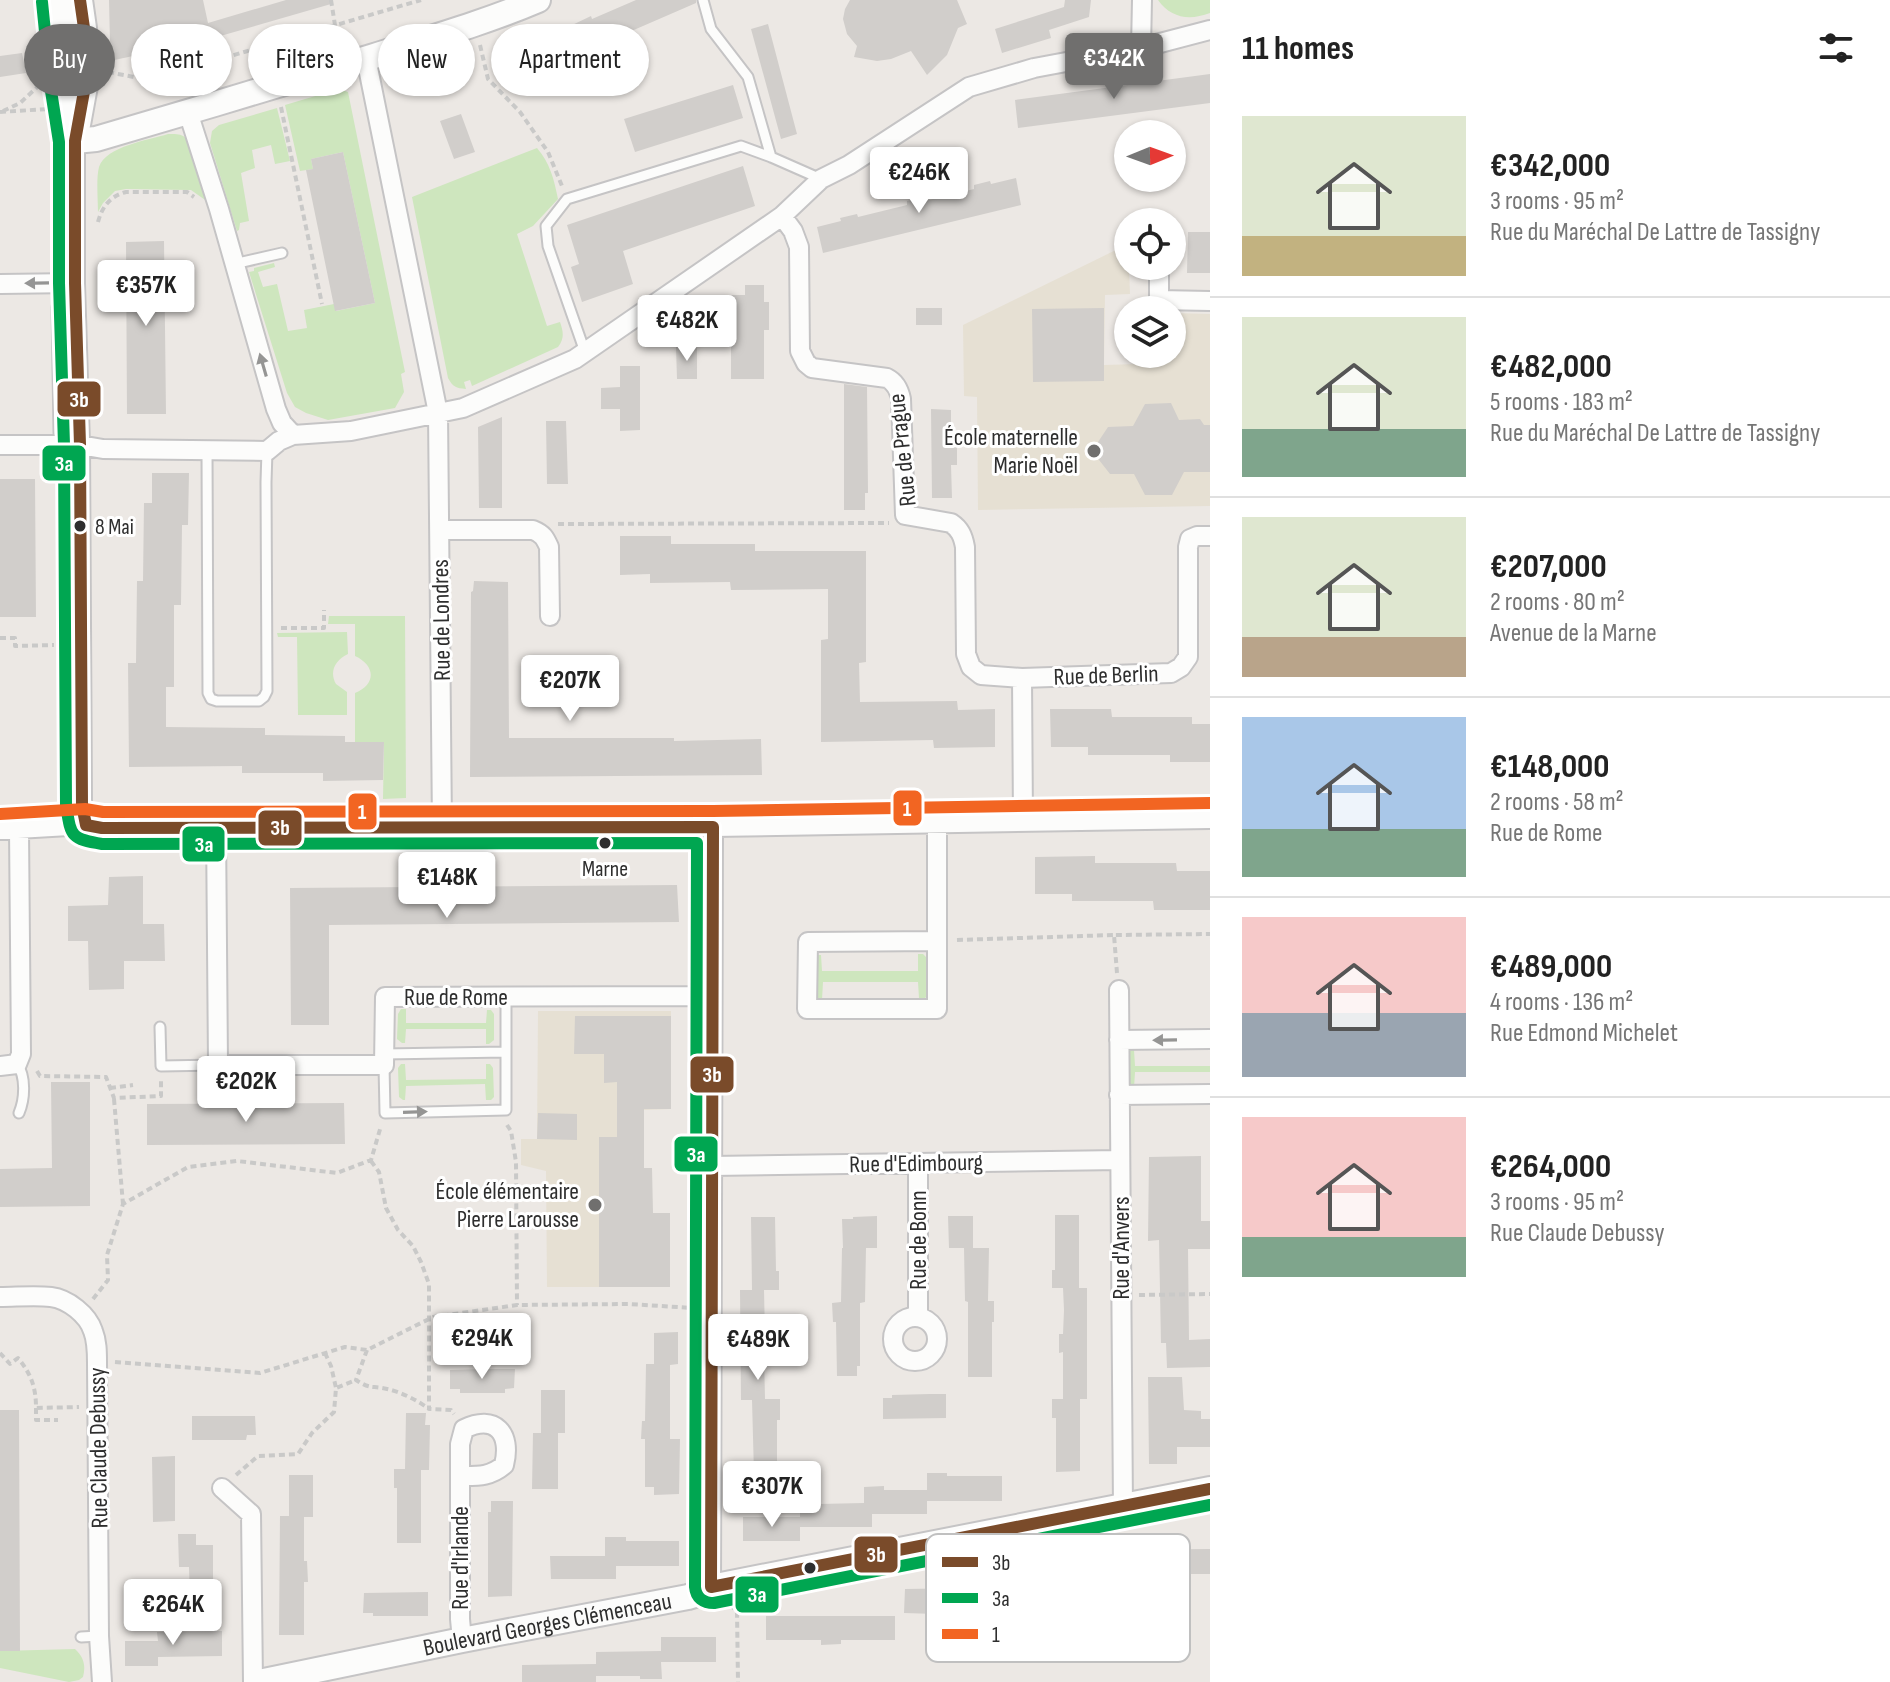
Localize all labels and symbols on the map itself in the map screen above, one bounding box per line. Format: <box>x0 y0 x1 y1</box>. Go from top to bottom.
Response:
pin: €342K <box>1058 33 1170 101</box>
north arrow <box>1114 120 1186 192</box>
pin: €246K <box>863 147 975 215</box>
pin: €357K <box>90 260 202 328</box>
one-way arrow <box>24 277 49 290</box>
pin: €482K <box>631 295 743 363</box>
one-way arrow <box>256 352 269 376</box>
line badge: 3b <box>56 380 102 418</box>
text: 3b <box>69 387 89 414</box>
street label: Rue de Prague <box>882 392 923 508</box>
place label: École maternelle Marie Noël <box>944 423 1078 480</box>
marker: École maternelle Marie Noël <box>1085 442 1103 460</box>
line badge: 3a <box>41 444 87 482</box>
text: 3a <box>55 451 73 478</box>
place label: 8 Mai <box>95 514 134 541</box>
marker: 8 Mai <box>72 518 88 534</box>
street label: Rue de Londres <box>426 559 457 681</box>
pin: €207K <box>514 655 626 723</box>
street label: Rue de Berlin <box>1053 659 1159 692</box>
line badge: 1 <box>892 789 923 827</box>
line badge: 1 <box>347 792 378 831</box>
text: 1 <box>903 796 912 823</box>
text: 1 <box>358 799 367 826</box>
line badge: 3b <box>257 809 303 847</box>
text: 3b <box>270 815 290 842</box>
line badge: 3a <box>181 825 226 863</box>
text: 3a <box>195 832 213 859</box>
marker: Marne <box>597 835 613 851</box>
pin: €148K <box>391 852 503 920</box>
place label: Marne <box>582 856 628 883</box>
street label: Rue de Rome <box>404 983 508 1012</box>
one-way arrow <box>1152 1034 1177 1046</box>
line badge: 3b <box>689 1055 735 1094</box>
pin: €202K <box>190 1056 302 1124</box>
text: 3b <box>702 1062 722 1089</box>
one-way arrow <box>403 1106 428 1119</box>
line badge: 3a <box>673 1135 719 1173</box>
text: 3a <box>687 1142 705 1169</box>
street label: Rue d'Edimbourg <box>849 1148 983 1179</box>
place label: École élémentaire Pierre Larousse <box>436 1177 579 1234</box>
street label: Rue de Bonn <box>904 1190 933 1290</box>
marker: École élémentaire Pierre Larousse <box>586 1196 604 1214</box>
street label: Rue d'Anvers <box>1107 1196 1136 1300</box>
pin: €294K <box>426 1313 538 1381</box>
pin: €489K <box>702 1314 814 1382</box>
street label: Rue Claude Debussy <box>83 1367 114 1529</box>
pin: €307K <box>716 1461 828 1529</box>
street label: Rue d'Irlande <box>446 1506 475 1610</box>
legend <box>926 1534 1190 1662</box>
line badge: 3b <box>853 1535 899 1574</box>
text: 3b <box>866 1542 886 1569</box>
text: 3b <box>992 1550 1010 1577</box>
unlabelled marker <box>802 1560 818 1576</box>
line badge: 3a <box>734 1575 780 1614</box>
pin: €264K <box>117 1579 229 1647</box>
text: 3a <box>748 1582 766 1609</box>
street label: Boulevard Georges Clémenceau <box>421 1586 674 1663</box>
text: 3a <box>992 1586 1010 1613</box>
text: 1 <box>992 1622 1000 1649</box>

